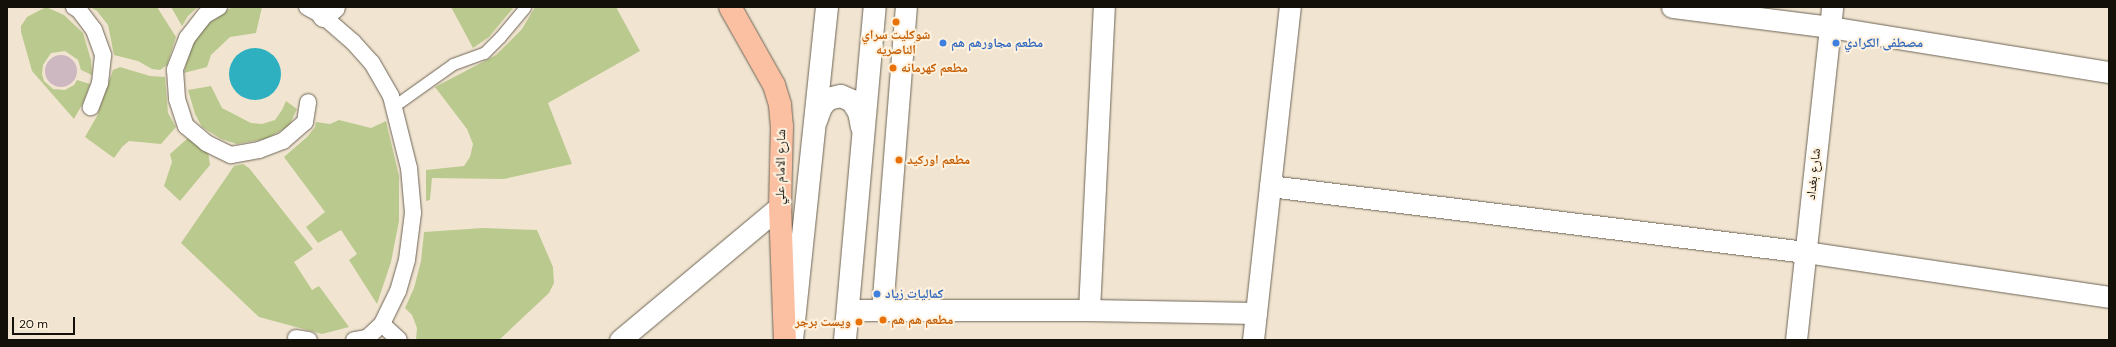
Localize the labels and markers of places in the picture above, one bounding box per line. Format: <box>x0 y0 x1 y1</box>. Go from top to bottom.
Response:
marker: شوكليت سراي الناصريه <box>891 17 901 27</box>
place label: شوكليت سراي الناصريه <box>862 28 930 59</box>
place label: مطعم مجاورهم هم <box>951 35 1043 51</box>
place label: مصطفى الكرادي <box>1844 35 1923 51</box>
marker: مطعم مجاورهم هم <box>938 38 948 48</box>
marker: مصطفى الكرادي <box>1831 38 1841 48</box>
place label: مطعم كهرمانه <box>901 60 968 76</box>
marker: مطعم كهرمانه <box>888 63 898 73</box>
place label: مطعم اوركيد <box>907 152 970 168</box>
marker: مطعم اوركيد <box>894 155 904 165</box>
place label: كماليات زياد <box>885 286 943 302</box>
marker: كماليات زياد <box>872 289 882 299</box>
place label: مطعم هم هم <box>891 312 953 328</box>
place label: ويست برجر <box>795 314 851 330</box>
marker: مطعم هم هم <box>878 315 888 325</box>
marker: ويست برجر <box>854 317 864 327</box>

